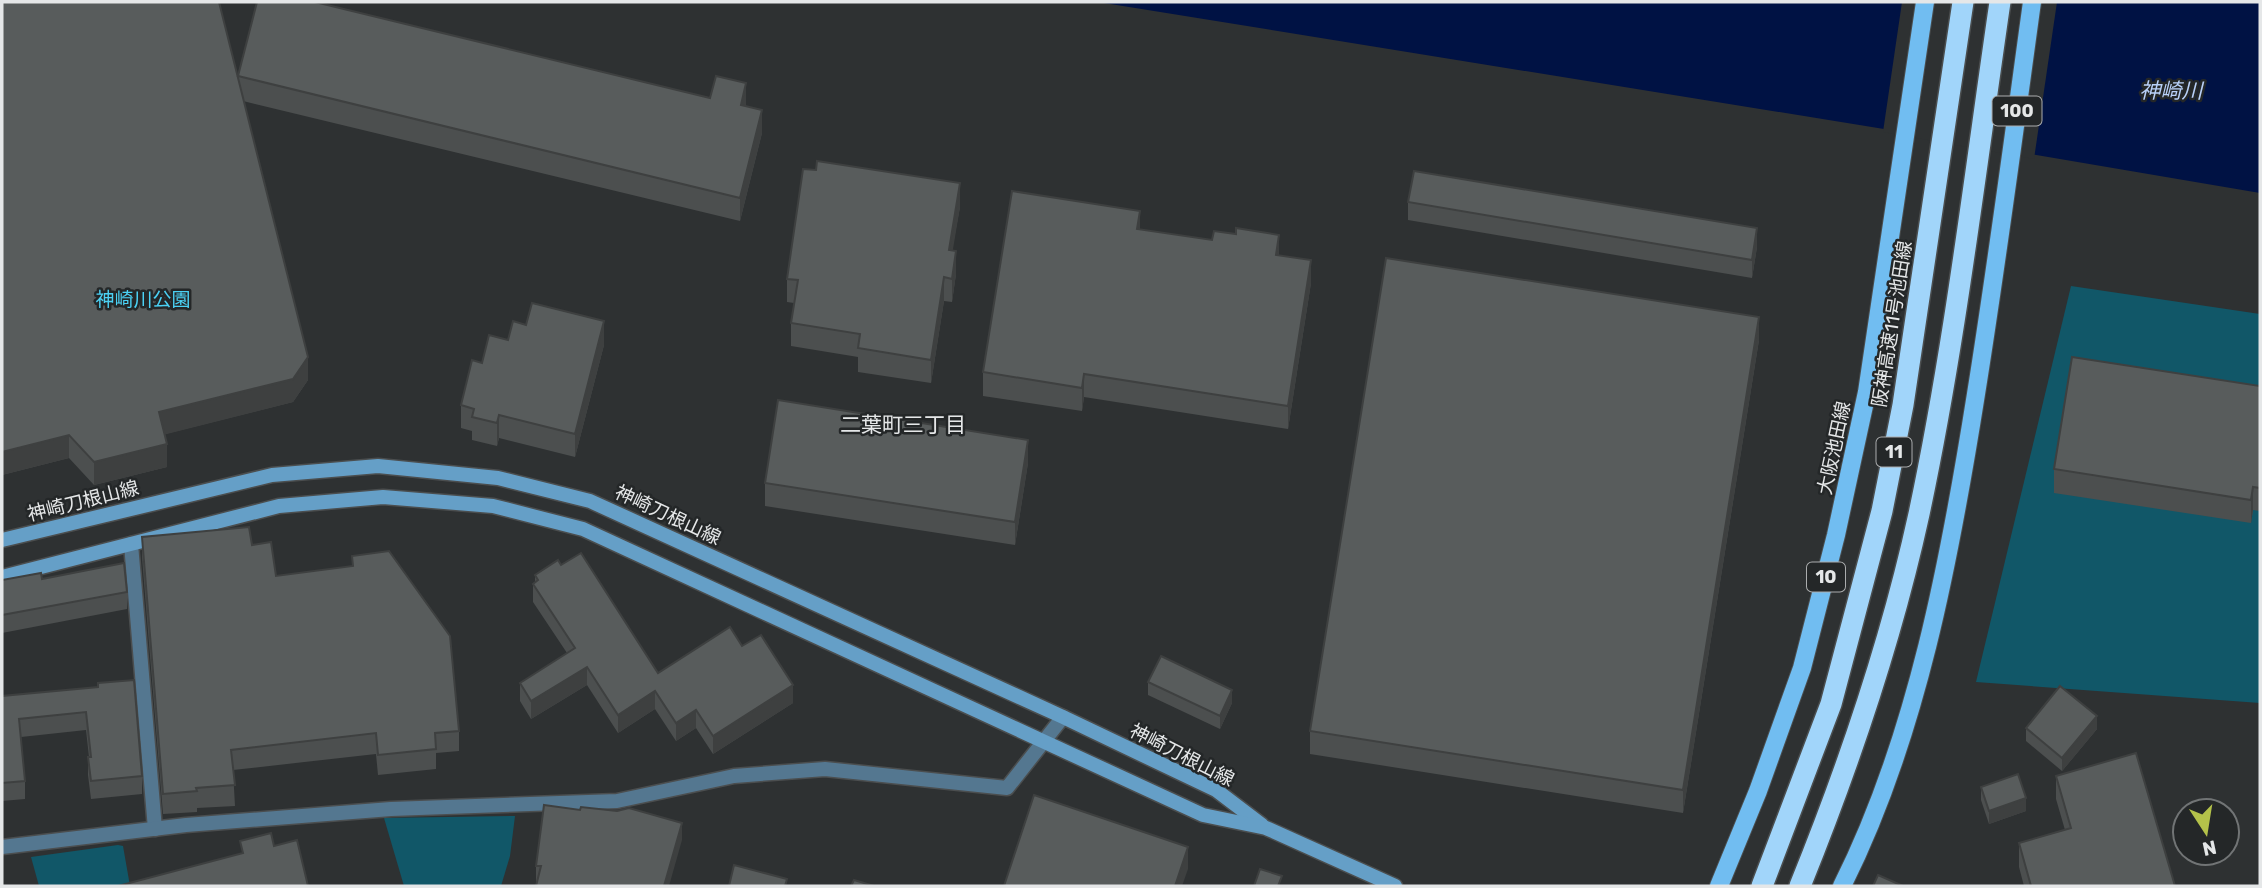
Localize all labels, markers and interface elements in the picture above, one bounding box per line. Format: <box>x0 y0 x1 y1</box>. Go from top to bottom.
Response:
water label: 神崎川 <box>2140 78 2204 103</box>
road number: 100 <box>1993 96 2042 126</box>
street label: 阪神高速11号池田線 <box>1867 239 1917 409</box>
park label: 神崎川公園 <box>95 288 191 311</box>
street label: 大阪池田線 <box>1813 399 1855 497</box>
district label: 二葉町三丁目 <box>840 412 966 437</box>
road number: 11 <box>1876 438 1912 466</box>
street label: 神崎刀根山線 <box>25 476 141 526</box>
street label: 神崎刀根山線 <box>611 480 725 550</box>
road number: 10 <box>1807 562 1845 592</box>
street label: 神崎刀根山線 <box>1126 719 1238 791</box>
north arrow <box>2171 797 2241 867</box>
text: N <box>2200 835 2219 861</box>

